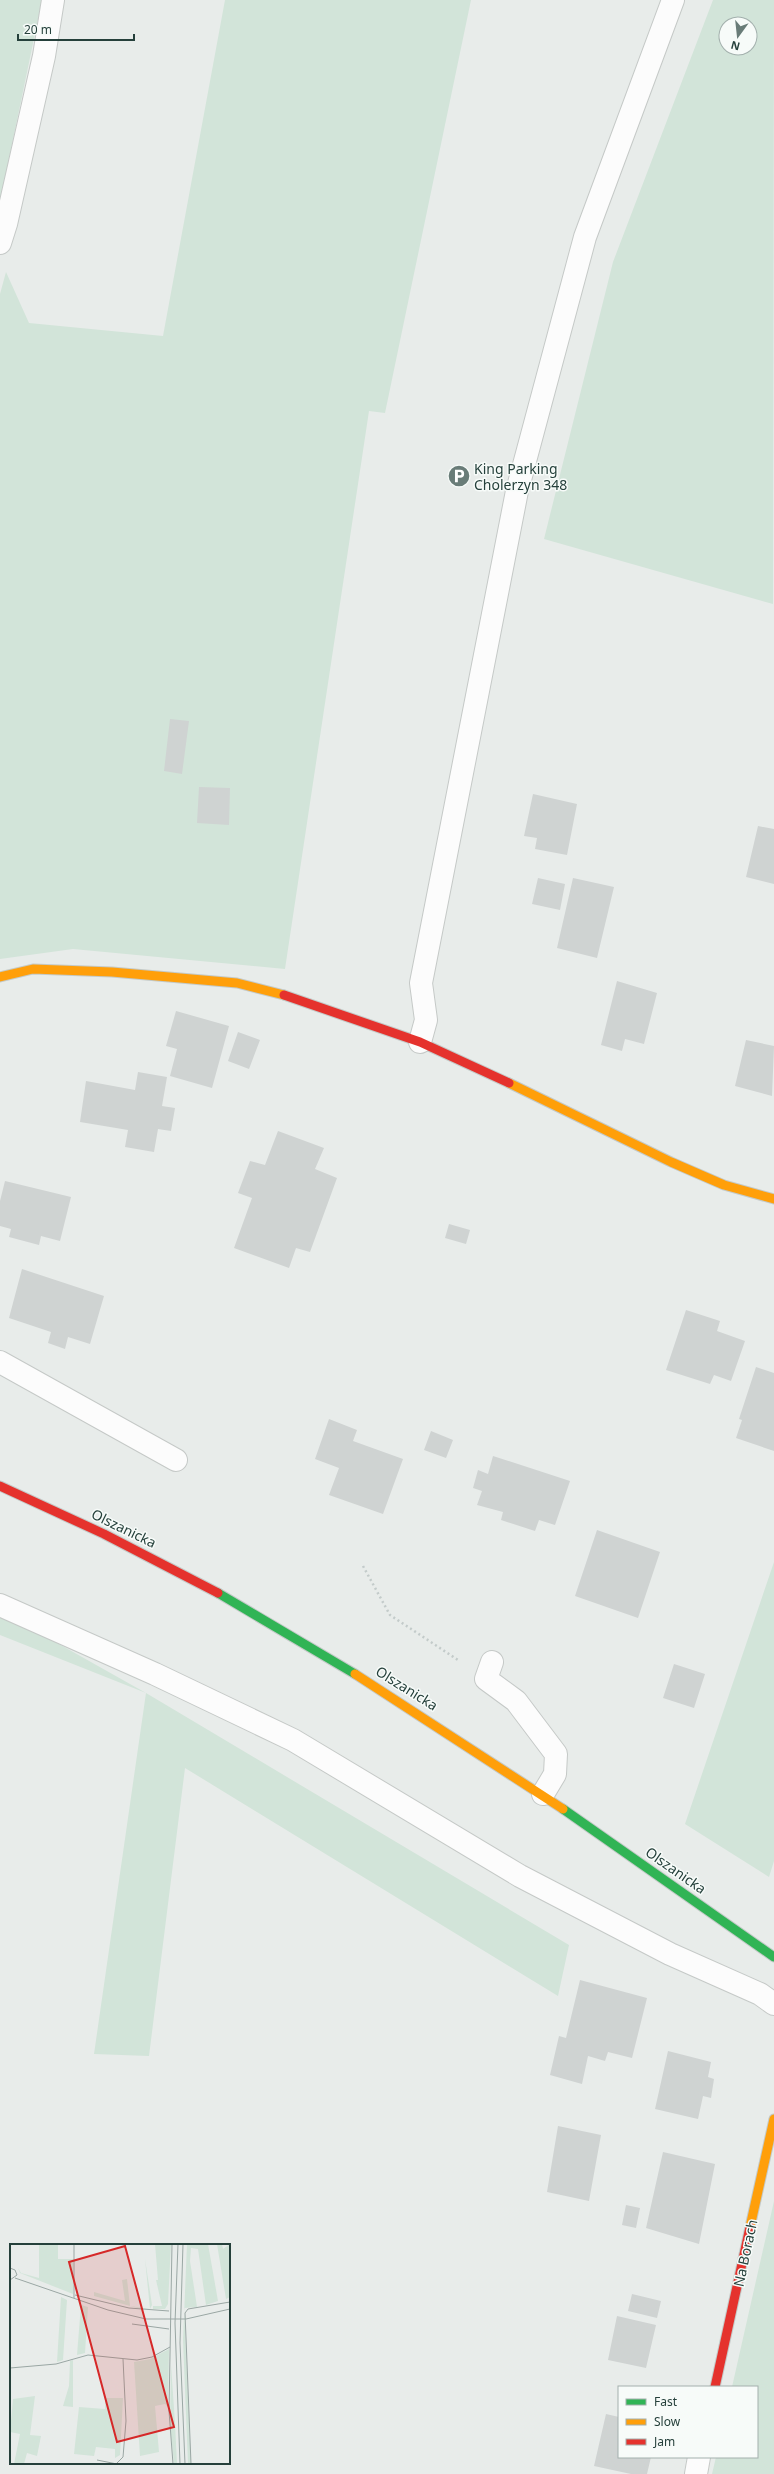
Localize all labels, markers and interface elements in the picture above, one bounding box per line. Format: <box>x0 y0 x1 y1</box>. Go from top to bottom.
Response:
scale bar <box>18 16 134 42</box>
north arrow <box>718 16 758 56</box>
text: 20 m <box>24 21 52 38</box>
text: N <box>729 38 742 55</box>
place label: King Parking Cholerzyn 348 <box>474 459 567 494</box>
parking icon: King Parking Cholerzyn 348 <box>446 463 472 489</box>
street label: Olszanicka <box>88 1504 160 1552</box>
street label: Olszanicka <box>372 1661 442 1715</box>
street label: Olszanicka <box>642 1842 710 1898</box>
street label: Na Borach <box>729 2218 761 2288</box>
inset map <box>10 2244 230 2464</box>
legend <box>618 2386 758 2458</box>
text: Fast <box>654 2393 678 2410</box>
text: Slow <box>654 2413 681 2430</box>
text: Jam <box>653 2433 675 2450</box>

